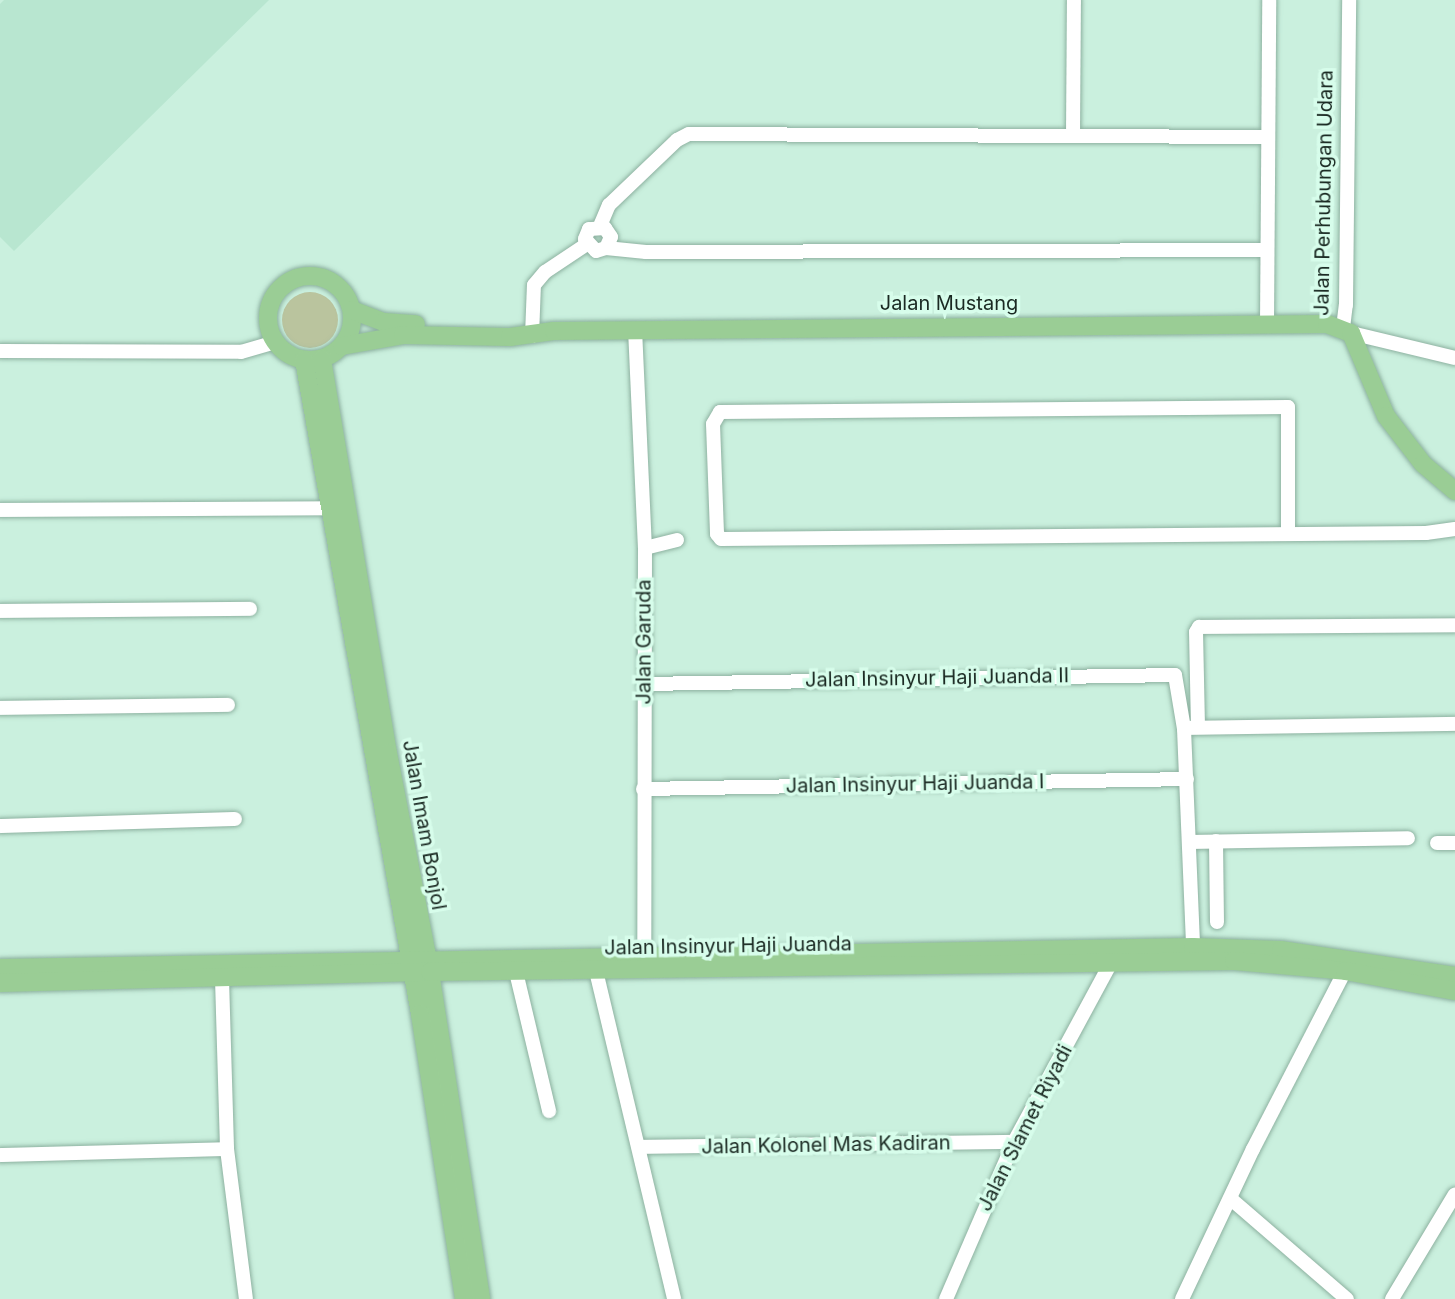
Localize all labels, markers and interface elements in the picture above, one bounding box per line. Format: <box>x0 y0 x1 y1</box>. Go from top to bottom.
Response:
street label: Jalan Perhubungan Udara <box>1310 70 1338 316</box>
street label: Jalan Mustang <box>880 291 1018 315</box>
street label: Jalan Garuda <box>632 579 656 705</box>
street label: Jalan Insinyur Haji Juanda II <box>805 664 1069 692</box>
street label: Jalan Imam Bonjol <box>397 738 451 912</box>
street label: Jalan Insinyur Haji Juanda I <box>785 770 1045 798</box>
street label: Jalan Insinyur Haji Juanda <box>604 932 852 960</box>
street label: Jalan Slamet Riyadi <box>973 1041 1077 1215</box>
street label: Jalan Kolonel Mas Kadiran <box>701 1131 951 1159</box>

